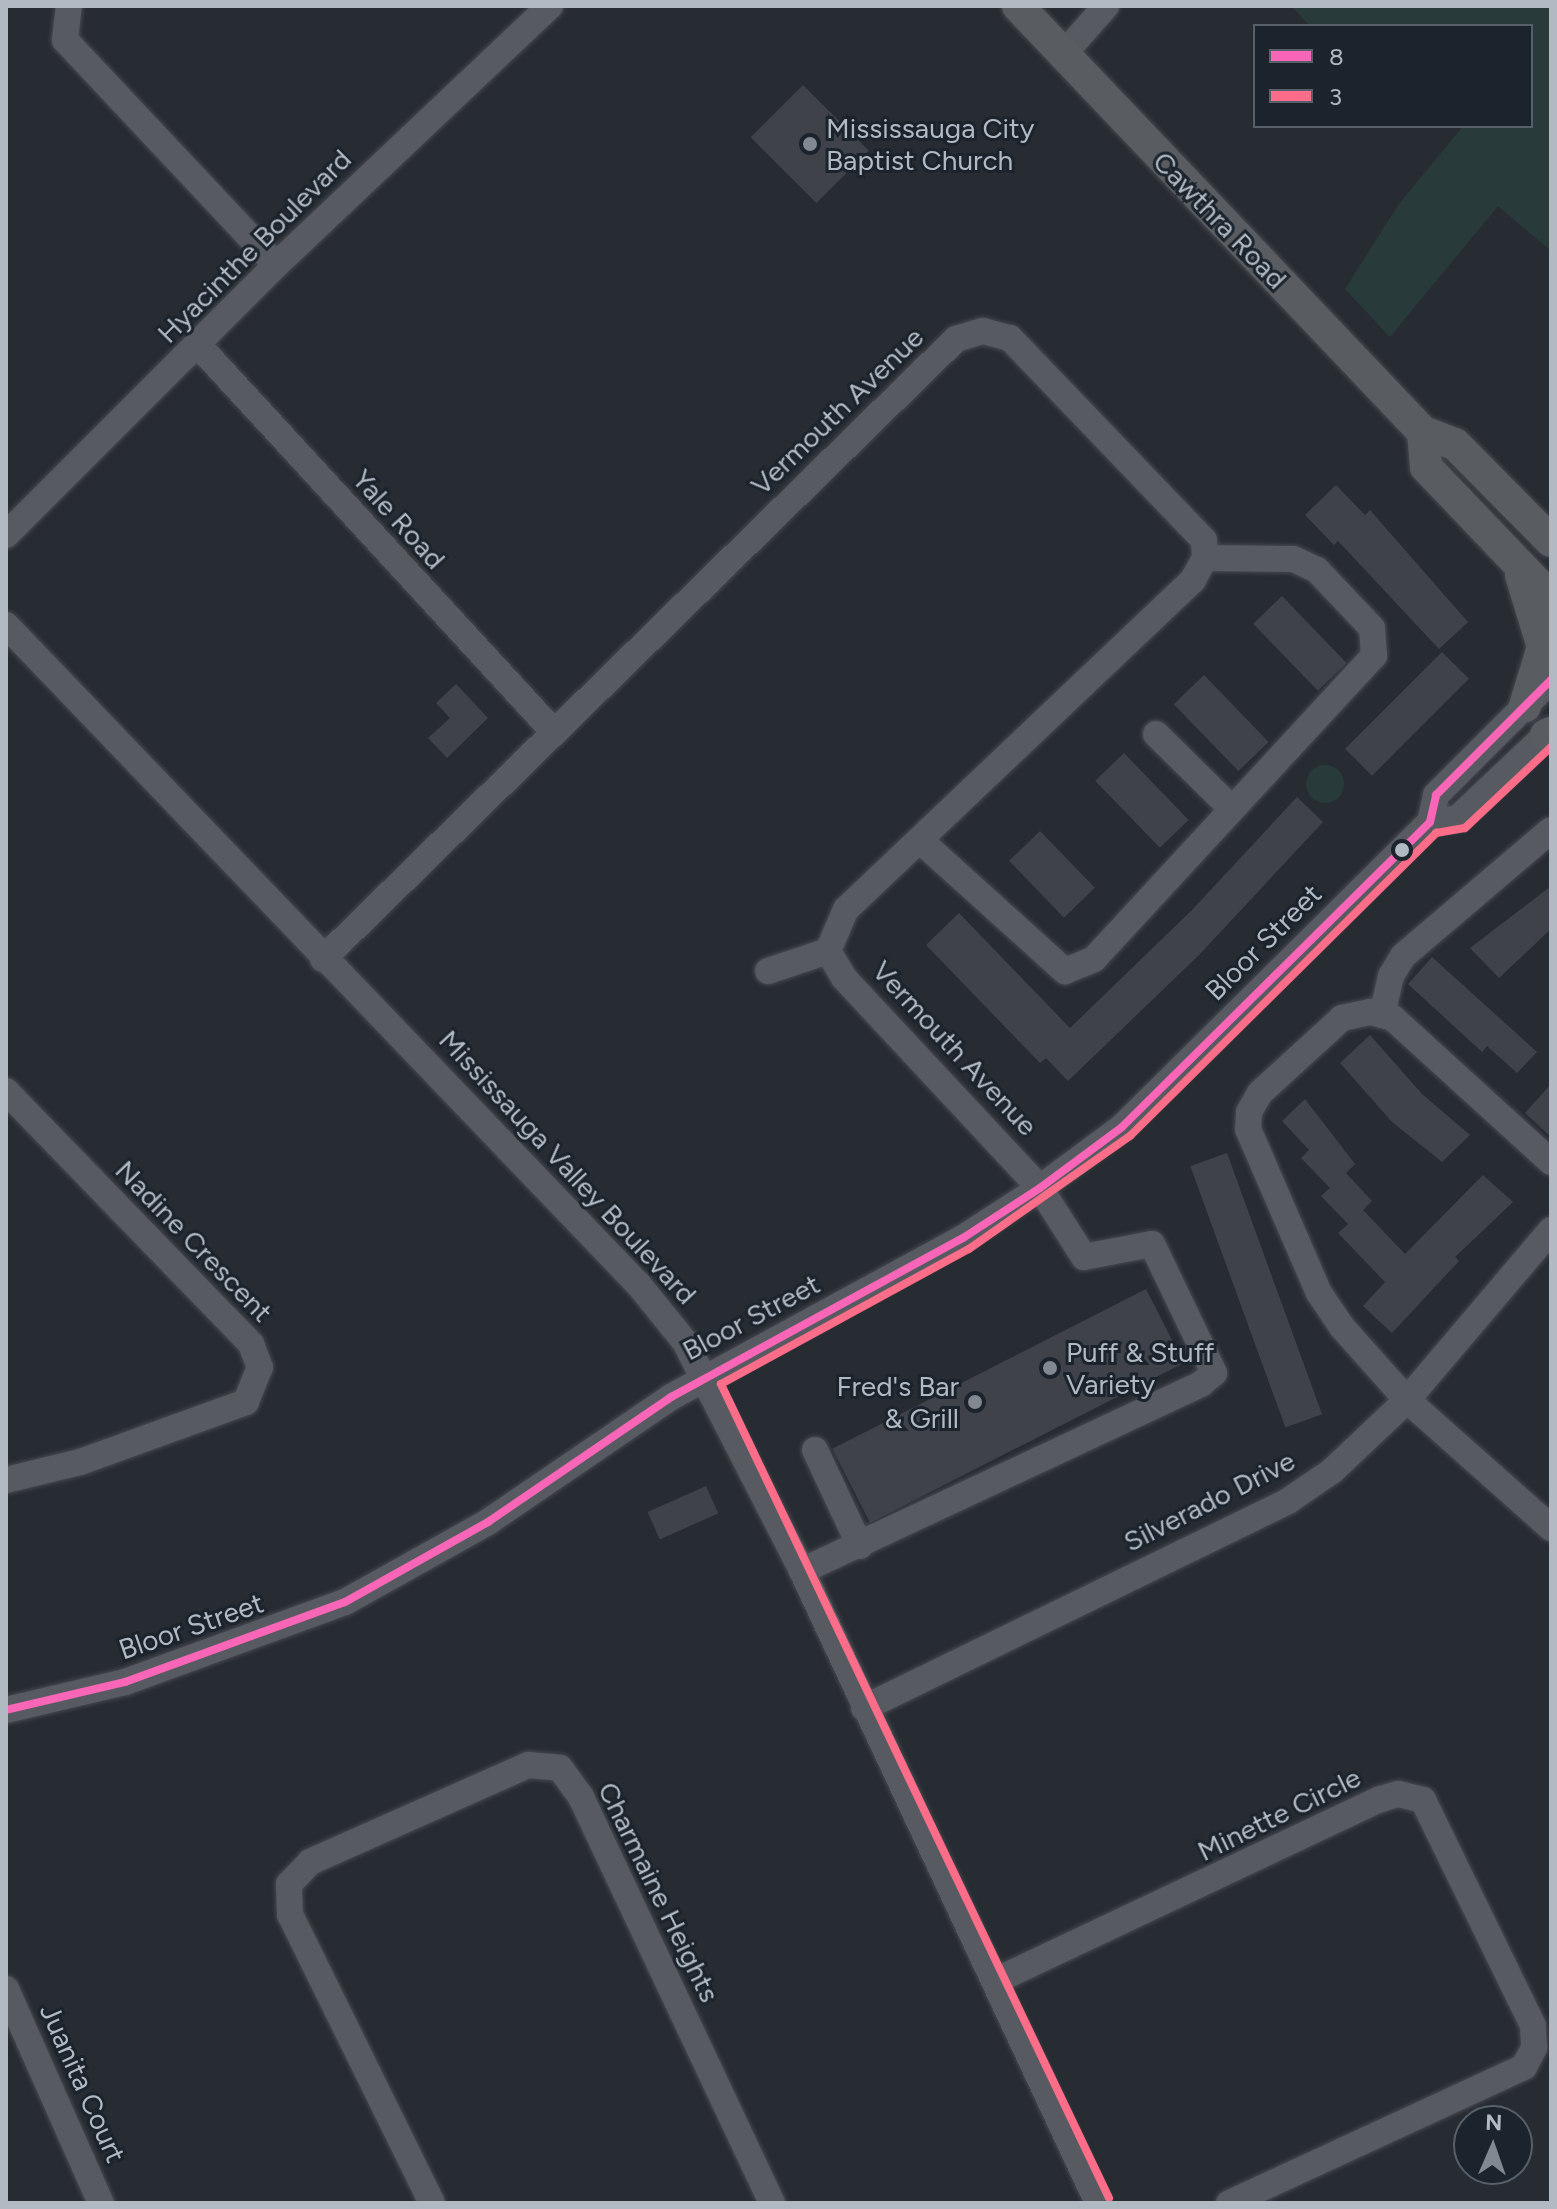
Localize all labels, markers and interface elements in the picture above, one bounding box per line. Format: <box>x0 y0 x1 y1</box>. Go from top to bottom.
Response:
legend <box>1253 24 1533 128</box>
text: 8 <box>1329 42 1344 71</box>
text: 3 <box>1329 82 1342 111</box>
place label: Mississauga City Baptist Church <box>826 111 1034 177</box>
marker: Mississauga City Baptist Church <box>801 135 819 153</box>
street label: Hyacinthe Boulevard <box>150 142 358 350</box>
street label: Cawthra Road <box>1146 144 1294 296</box>
street label: Vermouth Avenue <box>744 320 930 502</box>
street label: Yale Road <box>346 462 452 576</box>
unlabelled marker <box>1394 842 1410 858</box>
street label: Bloor Street <box>1198 877 1328 1007</box>
street label: Vermouth Avenue <box>865 954 1045 1142</box>
street label: Mississauga Valley Boulevard <box>432 1023 704 1311</box>
street label: Nadine Crescent <box>109 1153 279 1329</box>
street label: Bloor Street <box>677 1267 825 1367</box>
place label: Puff & Stuff Variety <box>1066 1335 1214 1401</box>
marker: Puff & Stuff Variety <box>1041 1359 1059 1377</box>
place label: Fred's Bar & Grill <box>837 1369 959 1435</box>
marker: Fred's Bar & Grill <box>966 1393 984 1411</box>
street label: Silverado Drive <box>1118 1443 1300 1559</box>
street label: Bloor Street <box>114 1586 268 1666</box>
street label: Minette Circle <box>1192 1760 1366 1868</box>
street label: Charmaine Heights <box>591 1777 727 2007</box>
street label: Juanita Court <box>33 1998 133 2168</box>
north arrow <box>1453 2105 1533 2185</box>
text: N <box>1485 2109 1503 2136</box>

